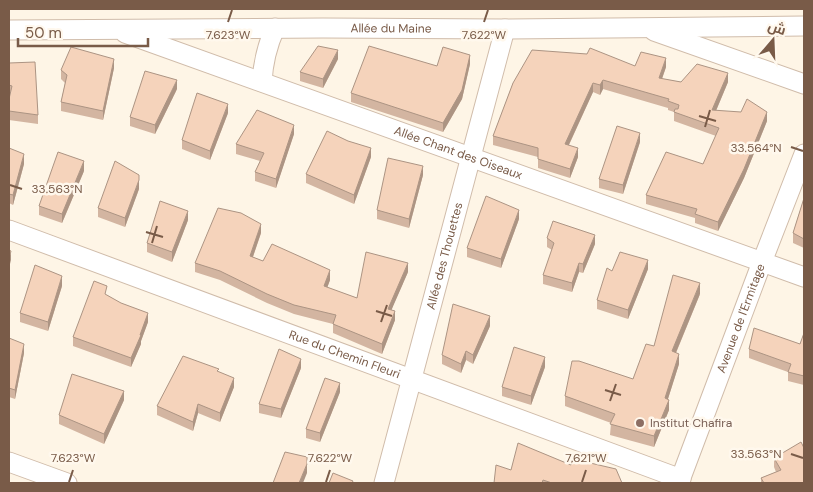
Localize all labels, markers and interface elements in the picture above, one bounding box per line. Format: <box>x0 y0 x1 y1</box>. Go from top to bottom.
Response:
scale bar <box>18 15 148 47</box>
north arrow <box>748 15 798 65</box>
text: ش <box>766 16 789 39</box>
street label: Allée du Maine <box>350 20 432 37</box>
text: 50 m <box>25 23 62 43</box>
text: 7.623°W <box>206 27 251 43</box>
text: 7.622°W <box>462 27 507 43</box>
street label: Allée Chant des Oiseaux <box>392 122 524 183</box>
text: 33.564°N <box>730 140 782 156</box>
text: 33.563°N <box>32 181 82 197</box>
street label: Allée des Thouettes <box>423 201 466 311</box>
street label: Avenue de l'Ermitage <box>713 261 769 375</box>
street label: Rue du Chemin Fleuri <box>287 326 403 382</box>
place label: Institut Chafira <box>650 415 732 431</box>
marker: Institut Chafira <box>634 417 646 429</box>
text: 33.563°N <box>731 446 781 462</box>
text: 7.623°W <box>51 450 96 466</box>
text: 7.622°W <box>308 450 353 466</box>
text: 7.621°W <box>565 450 607 466</box>

